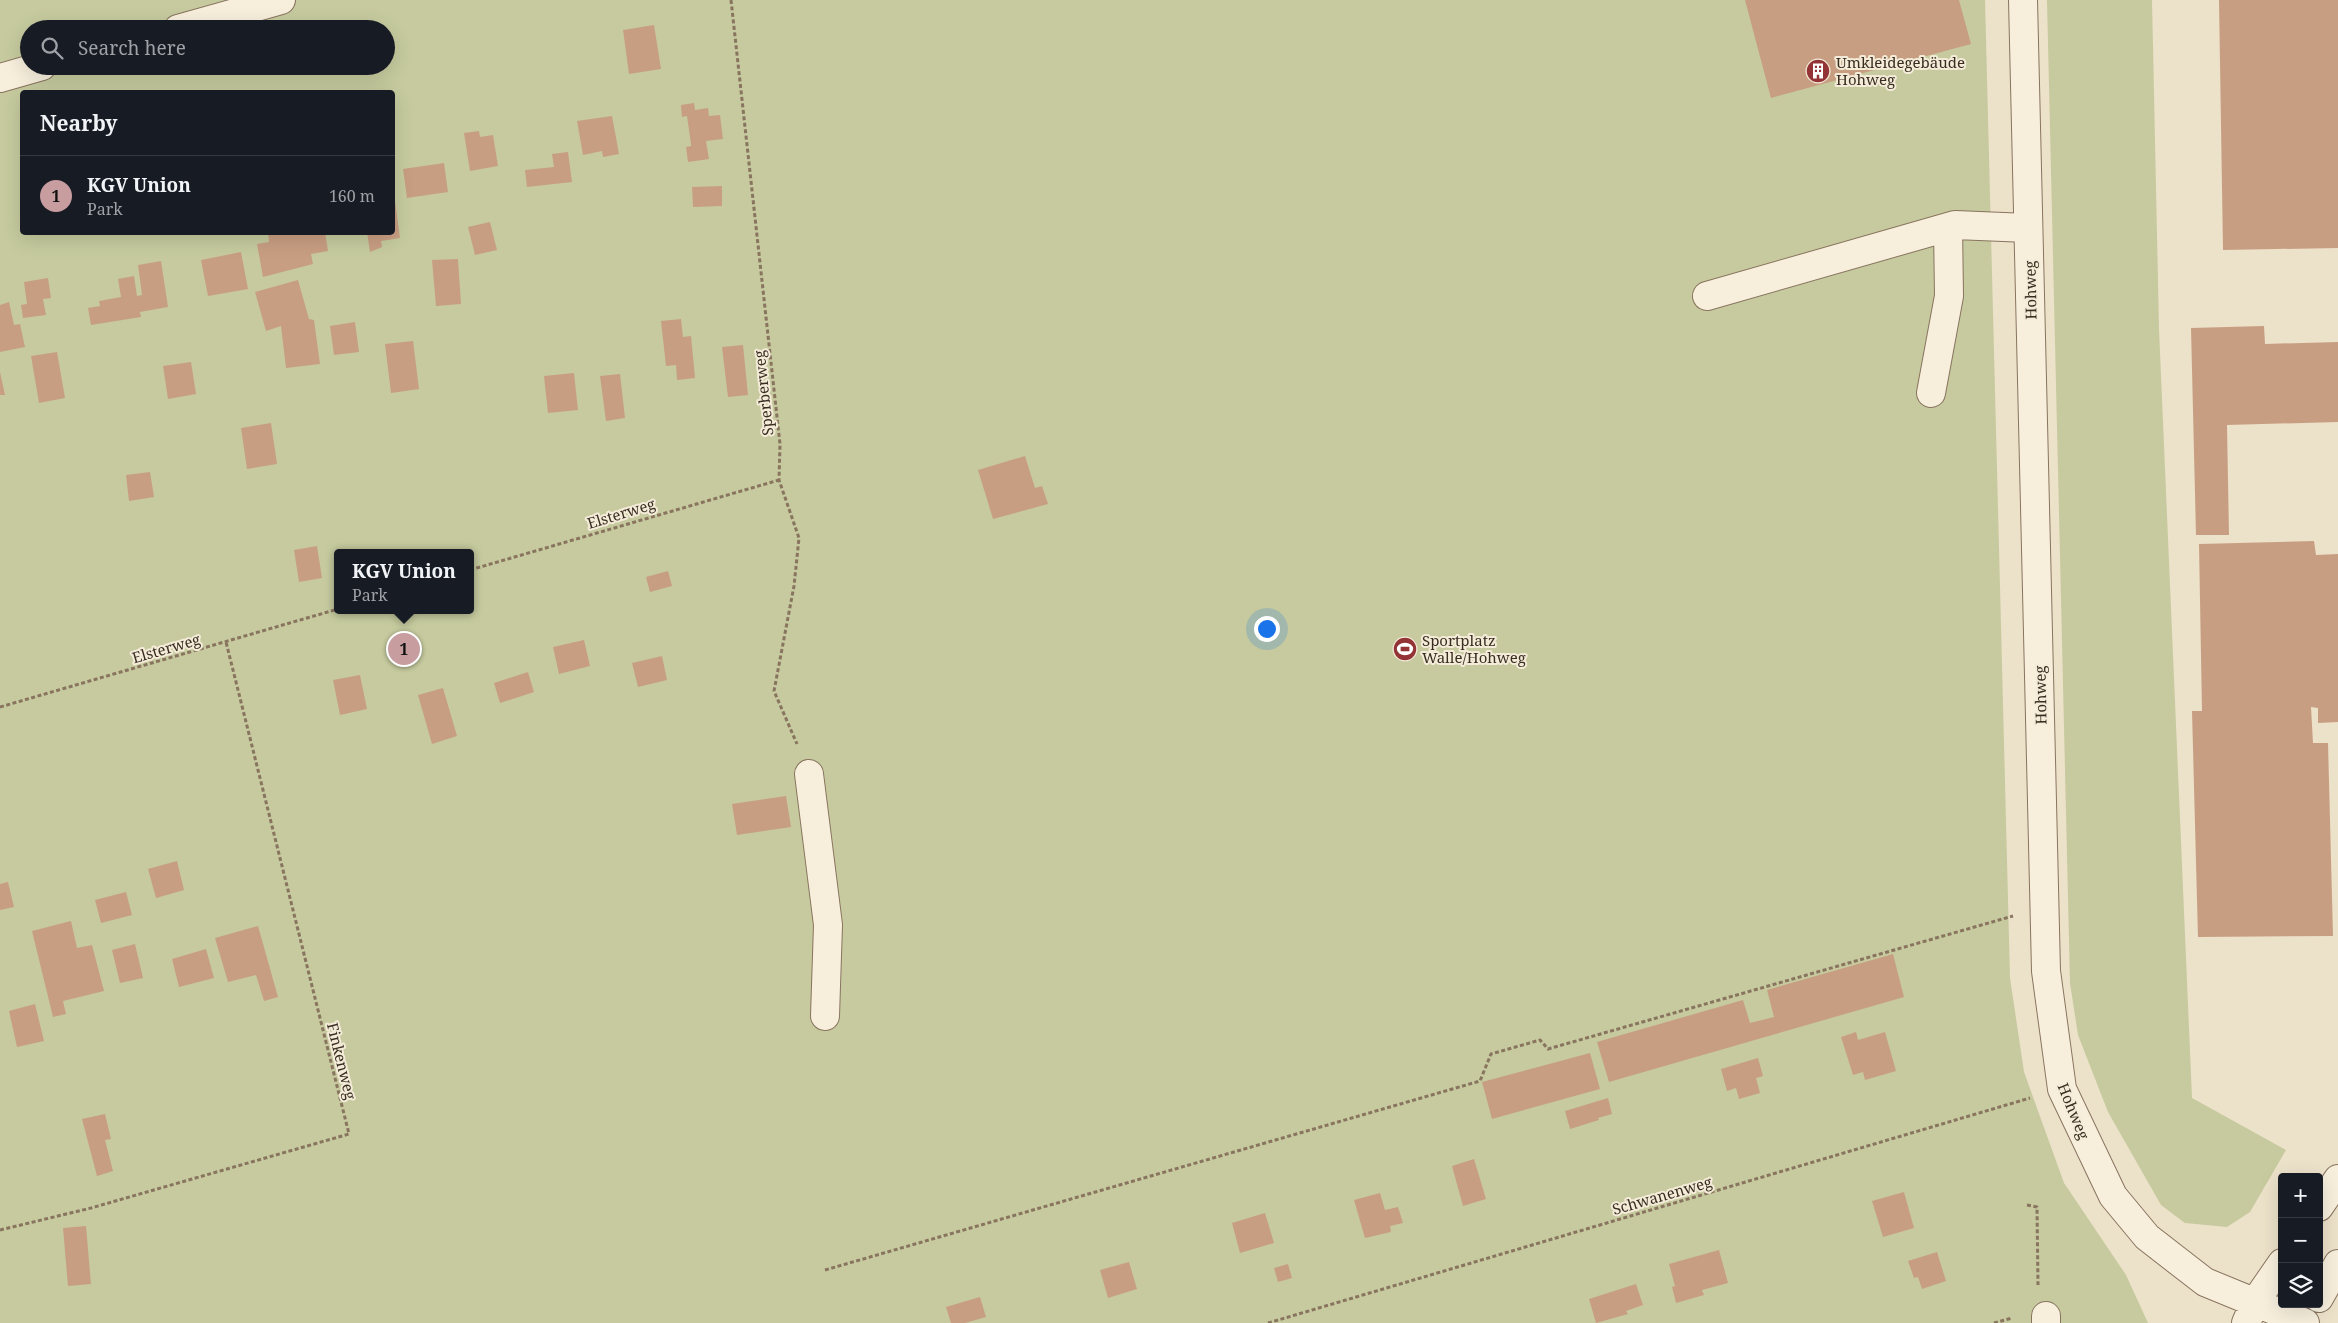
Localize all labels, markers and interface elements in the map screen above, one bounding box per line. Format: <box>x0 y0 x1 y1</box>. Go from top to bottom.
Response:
search box <box>20 20 395 75</box>
icon: search <box>38 34 66 62</box>
text: Search here <box>78 35 186 61</box>
place label: Umkleidegebäude Hohweg <box>1836 52 1965 89</box>
building icon: Umkleidegebäude Hohweg <box>1805 58 1831 84</box>
text: Nearby <box>40 109 118 137</box>
text: KGV Union <box>87 172 191 198</box>
text: 1 <box>51 185 61 207</box>
text: 160 m <box>329 185 375 207</box>
text: Park <box>87 198 123 220</box>
street label: Hohweg <box>2019 260 2041 320</box>
street label: Sperberweg <box>749 349 777 437</box>
street label: Elsterweg <box>585 493 657 533</box>
popup <box>334 549 474 614</box>
text: KGV Union <box>352 558 456 584</box>
text: Park <box>352 584 388 606</box>
your location <box>1254 616 1280 642</box>
street label: Elsterweg <box>130 629 202 667</box>
pin: 1 <box>388 630 420 668</box>
place label: Sportplatz Walle/Hohweg <box>1422 630 1526 667</box>
sports icon: Sportplatz Walle/Hohweg <box>1392 636 1418 662</box>
street label: Hohweg <box>2029 665 2051 725</box>
street label: Finkenweg <box>323 1020 361 1102</box>
street label: Hohweg <box>2054 1080 2094 1142</box>
street label: Schwanenweg <box>1610 1171 1714 1219</box>
map controls <box>2278 1173 2323 1308</box>
button: + <box>2278 1173 2323 1218</box>
button: − <box>2278 1218 2323 1263</box>
button: layers <box>2278 1263 2323 1308</box>

